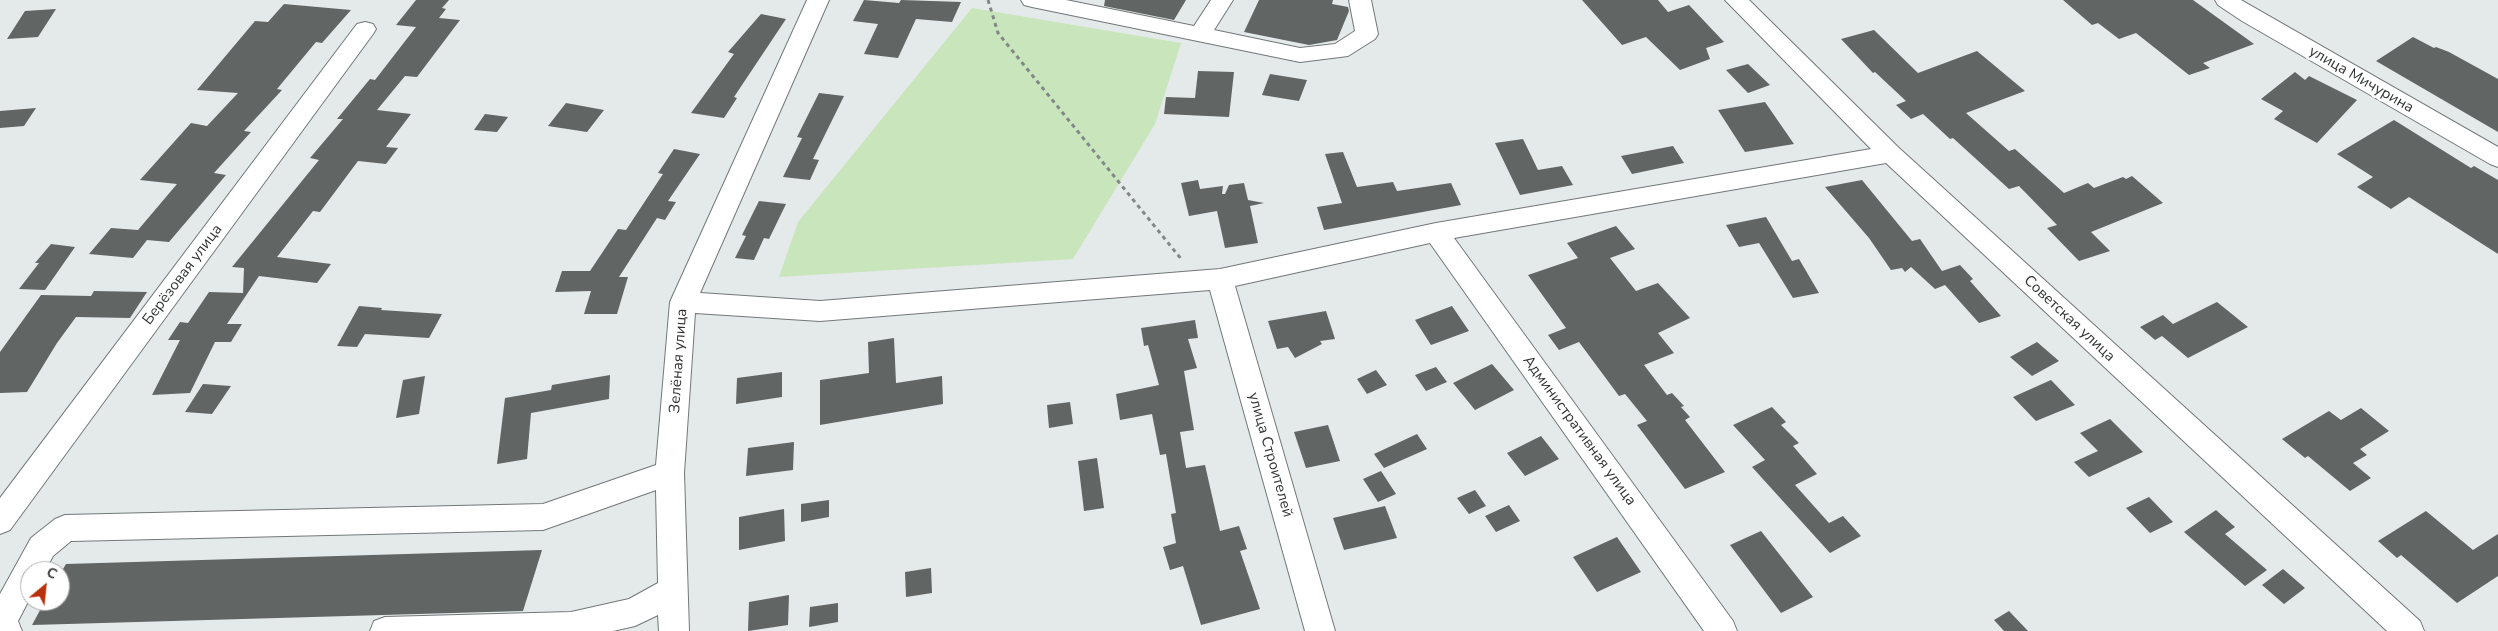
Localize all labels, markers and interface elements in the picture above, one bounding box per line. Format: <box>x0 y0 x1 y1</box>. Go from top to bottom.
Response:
street label: улица Мичурина <box>2305 43 2417 117</box>
street label: Берёзовая улица <box>139 221 227 329</box>
street label: Советская улица <box>2020 272 2118 366</box>
street label: Зелёная улица <box>666 308 692 414</box>
street label: Административная улица <box>1519 352 1639 510</box>
street label: улица Строителей <box>1244 391 1296 519</box>
north arrow <box>20 561 70 611</box>
text: С <box>43 563 60 584</box>

